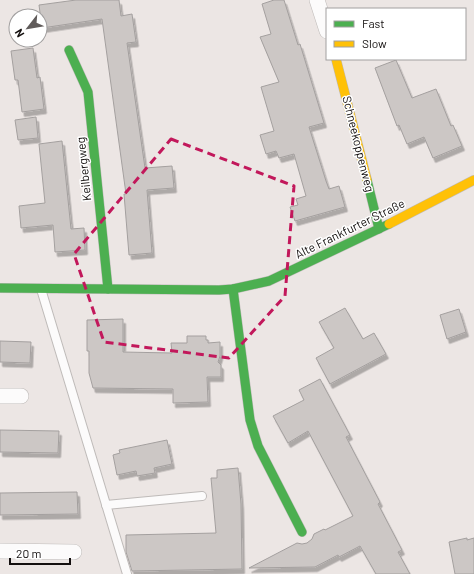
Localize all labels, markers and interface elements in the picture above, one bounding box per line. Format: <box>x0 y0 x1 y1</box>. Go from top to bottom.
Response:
north arrow <box>8 8 48 48</box>
legend <box>326 8 466 60</box>
text: Fast <box>362 16 385 30</box>
text: N <box>12 27 26 40</box>
text: Slow <box>362 36 387 50</box>
street label: Schneekoppenweg <box>340 94 378 193</box>
street label: Keilbergweg <box>73 136 93 202</box>
street label: Alte Frankfurter Straße <box>292 195 407 261</box>
scale bar <box>10 540 70 566</box>
text: 20 m <box>16 546 42 560</box>

